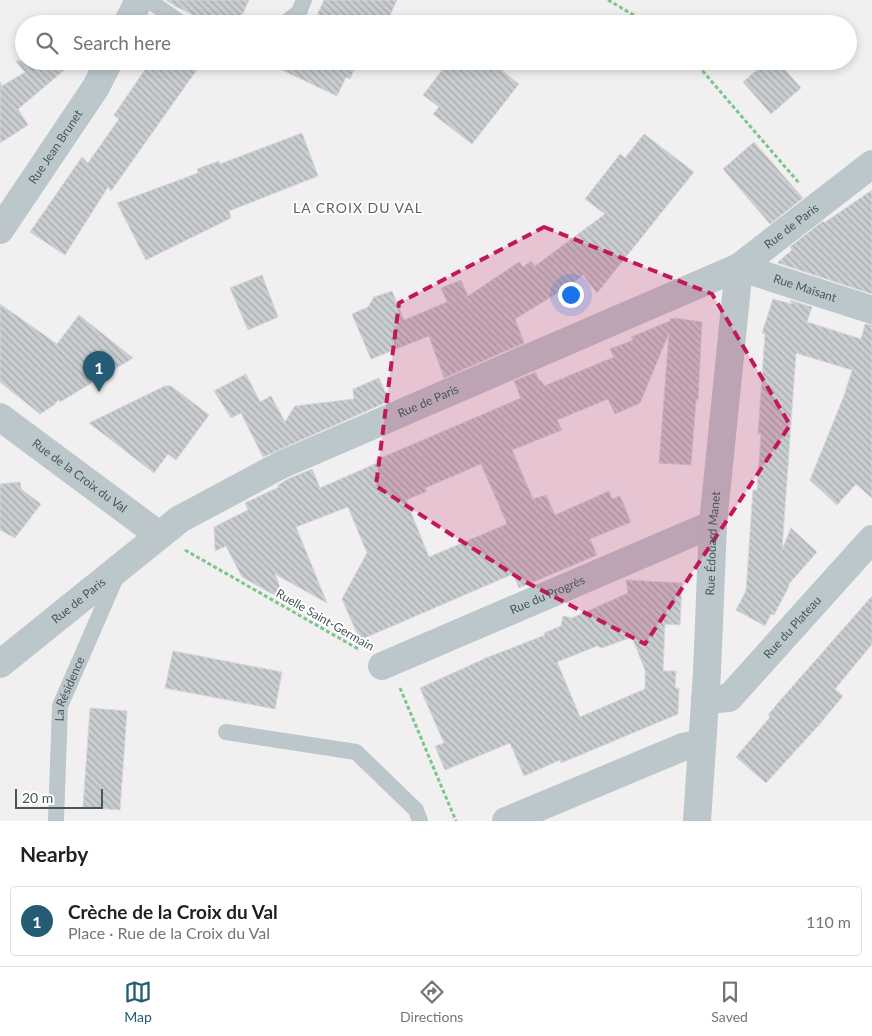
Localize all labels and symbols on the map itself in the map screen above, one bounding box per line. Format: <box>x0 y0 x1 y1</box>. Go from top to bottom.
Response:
street label: Rue Jean Brunet <box>25 106 86 187</box>
district label: LA CROIX DU VAL <box>293 199 423 216</box>
street label: Rue de Paris <box>761 200 821 252</box>
street label: Rue Maisant <box>772 271 839 305</box>
your location <box>558 282 584 308</box>
pin: 1 <box>83 351 115 392</box>
street label: Rue de Paris <box>395 381 461 421</box>
street label: Rue de la Croix du Val <box>29 435 130 516</box>
street label: Rue Édouard Manet <box>702 490 723 596</box>
street label: Rue du Progrès <box>508 572 587 617</box>
street label: Rue de Paris <box>48 574 108 626</box>
street label: Ruelle Saint-Germain <box>274 585 377 654</box>
street label: Rue du Plateau <box>760 593 824 662</box>
street label: La Résidence <box>51 654 88 722</box>
scale bar <box>15 786 102 809</box>

